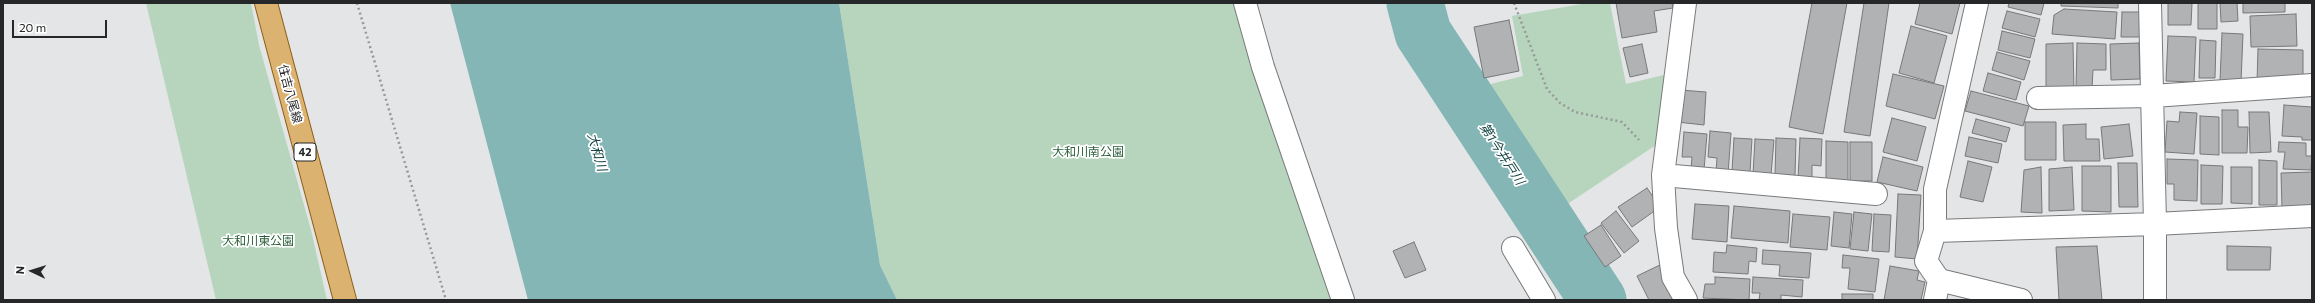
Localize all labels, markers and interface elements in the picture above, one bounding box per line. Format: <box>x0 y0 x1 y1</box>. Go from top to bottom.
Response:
scale bar <box>14 12 109 38</box>
text: 20 m <box>19 20 46 34</box>
street label: 住吉八尾線 <box>275 63 305 125</box>
water label: 第1今井戸川 <box>1476 120 1528 188</box>
water label: 大和川 <box>584 131 610 173</box>
road number: 42 <box>294 143 316 161</box>
park label: 大和川南公園 <box>1052 145 1124 159</box>
park label: 大和川東公園 <box>222 234 294 248</box>
north arrow <box>12 251 52 291</box>
text: N <box>13 266 26 275</box>

